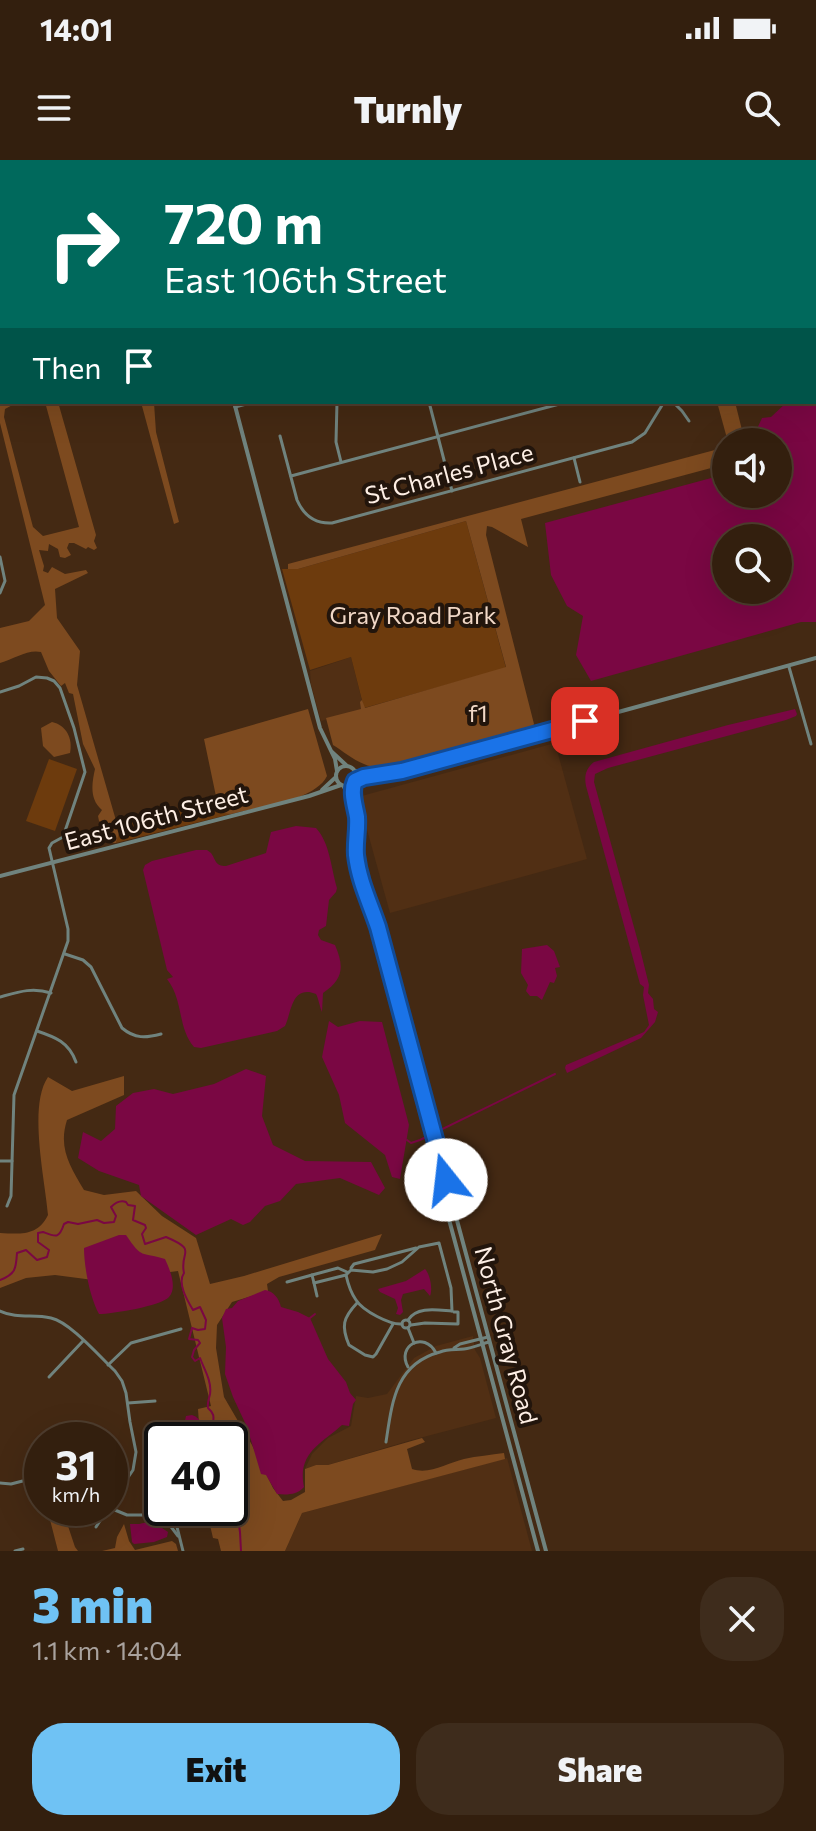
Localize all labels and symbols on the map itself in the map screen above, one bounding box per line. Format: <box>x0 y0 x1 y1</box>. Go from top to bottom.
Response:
street label: St Charles Place <box>362 437 536 509</box>
park label: Gray Road Park <box>329 600 497 629</box>
pin <box>551 687 619 755</box>
park label: f1 <box>468 698 488 727</box>
street label: East 106th Street <box>61 779 251 855</box>
position arrow <box>404 1138 488 1222</box>
street label: North Gray Road <box>469 1243 545 1427</box>
speed limit sign: 40 <box>144 1422 248 1526</box>

